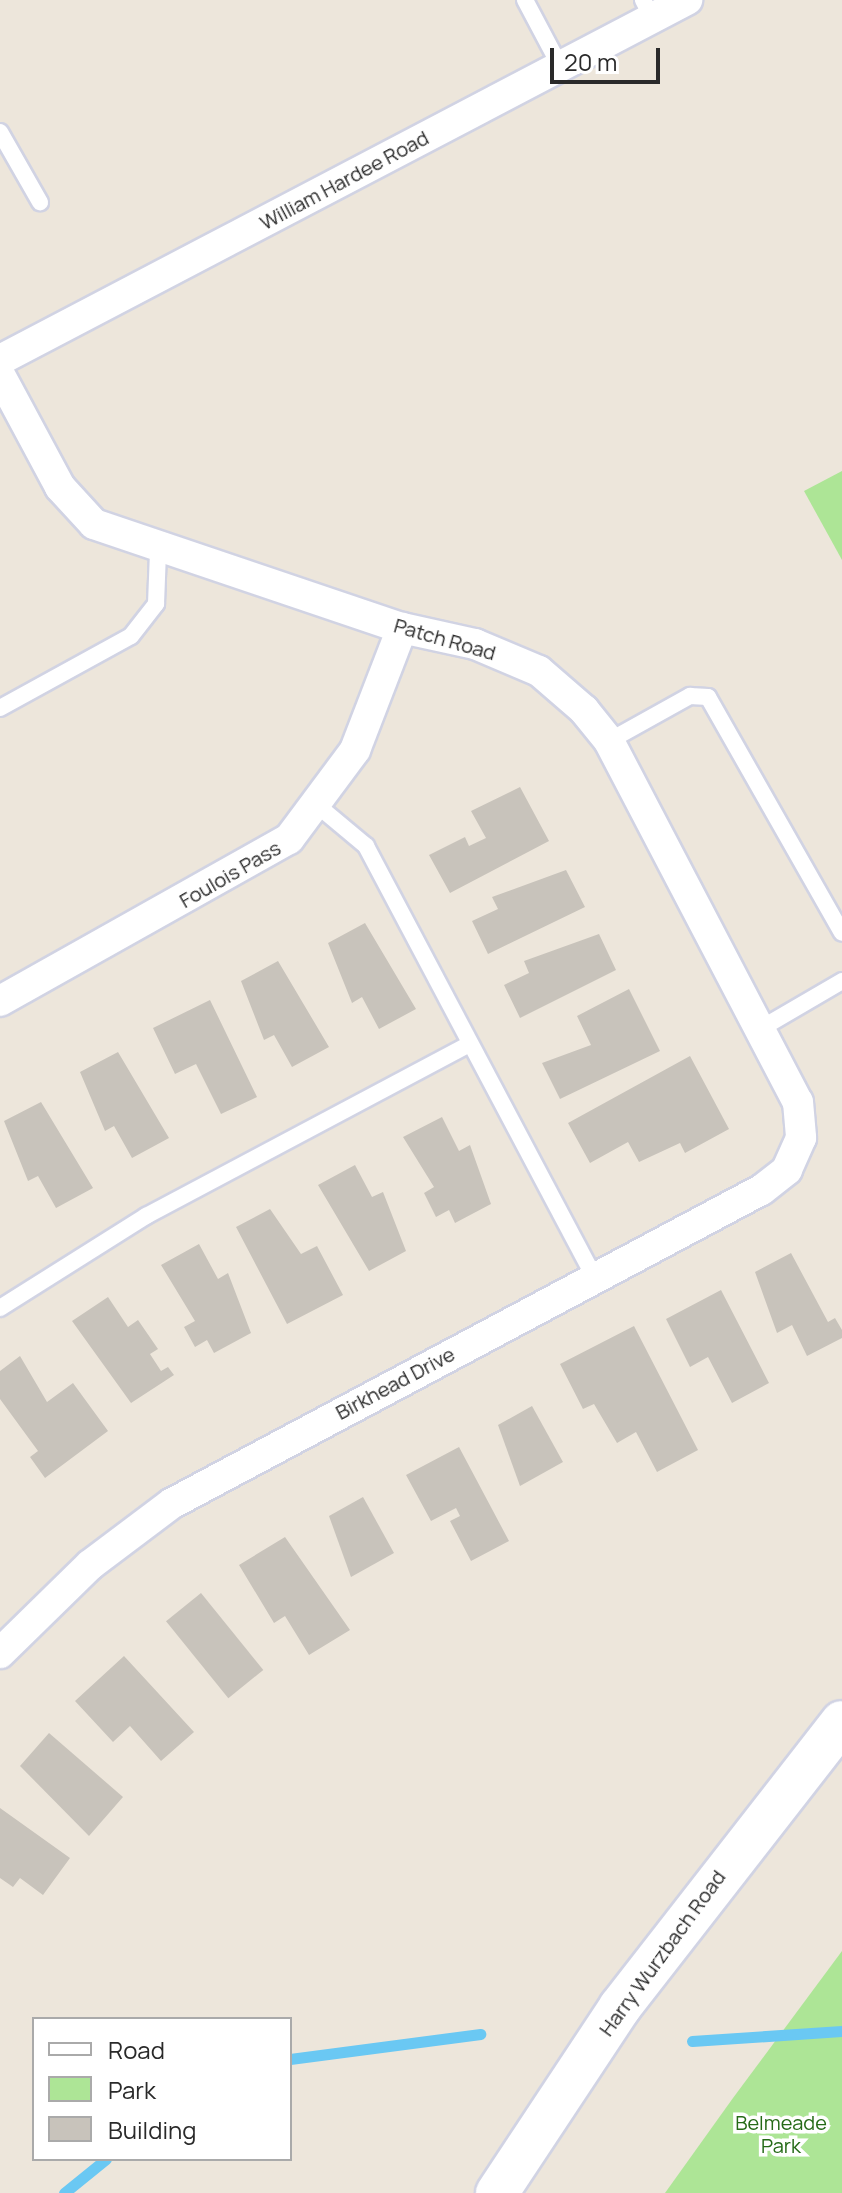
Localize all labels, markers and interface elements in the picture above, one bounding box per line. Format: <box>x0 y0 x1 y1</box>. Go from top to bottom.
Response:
scale bar <box>554 32 664 82</box>
text: 20 m <box>564 45 617 78</box>
street label: William Hardee Road <box>256 125 432 235</box>
street label: Patch Road <box>391 613 499 665</box>
street label: Foulois Pass <box>175 835 285 913</box>
street label: Birkhead Drive <box>331 1342 459 1424</box>
street label: Harry Wurzbach Road <box>594 1866 730 2040</box>
legend <box>32 2017 292 2161</box>
text: Road <box>108 2033 165 2066</box>
text: Park <box>108 2073 156 2106</box>
park label: Belmeade Park <box>735 2110 827 2157</box>
text: Building <box>108 2113 196 2146</box>

